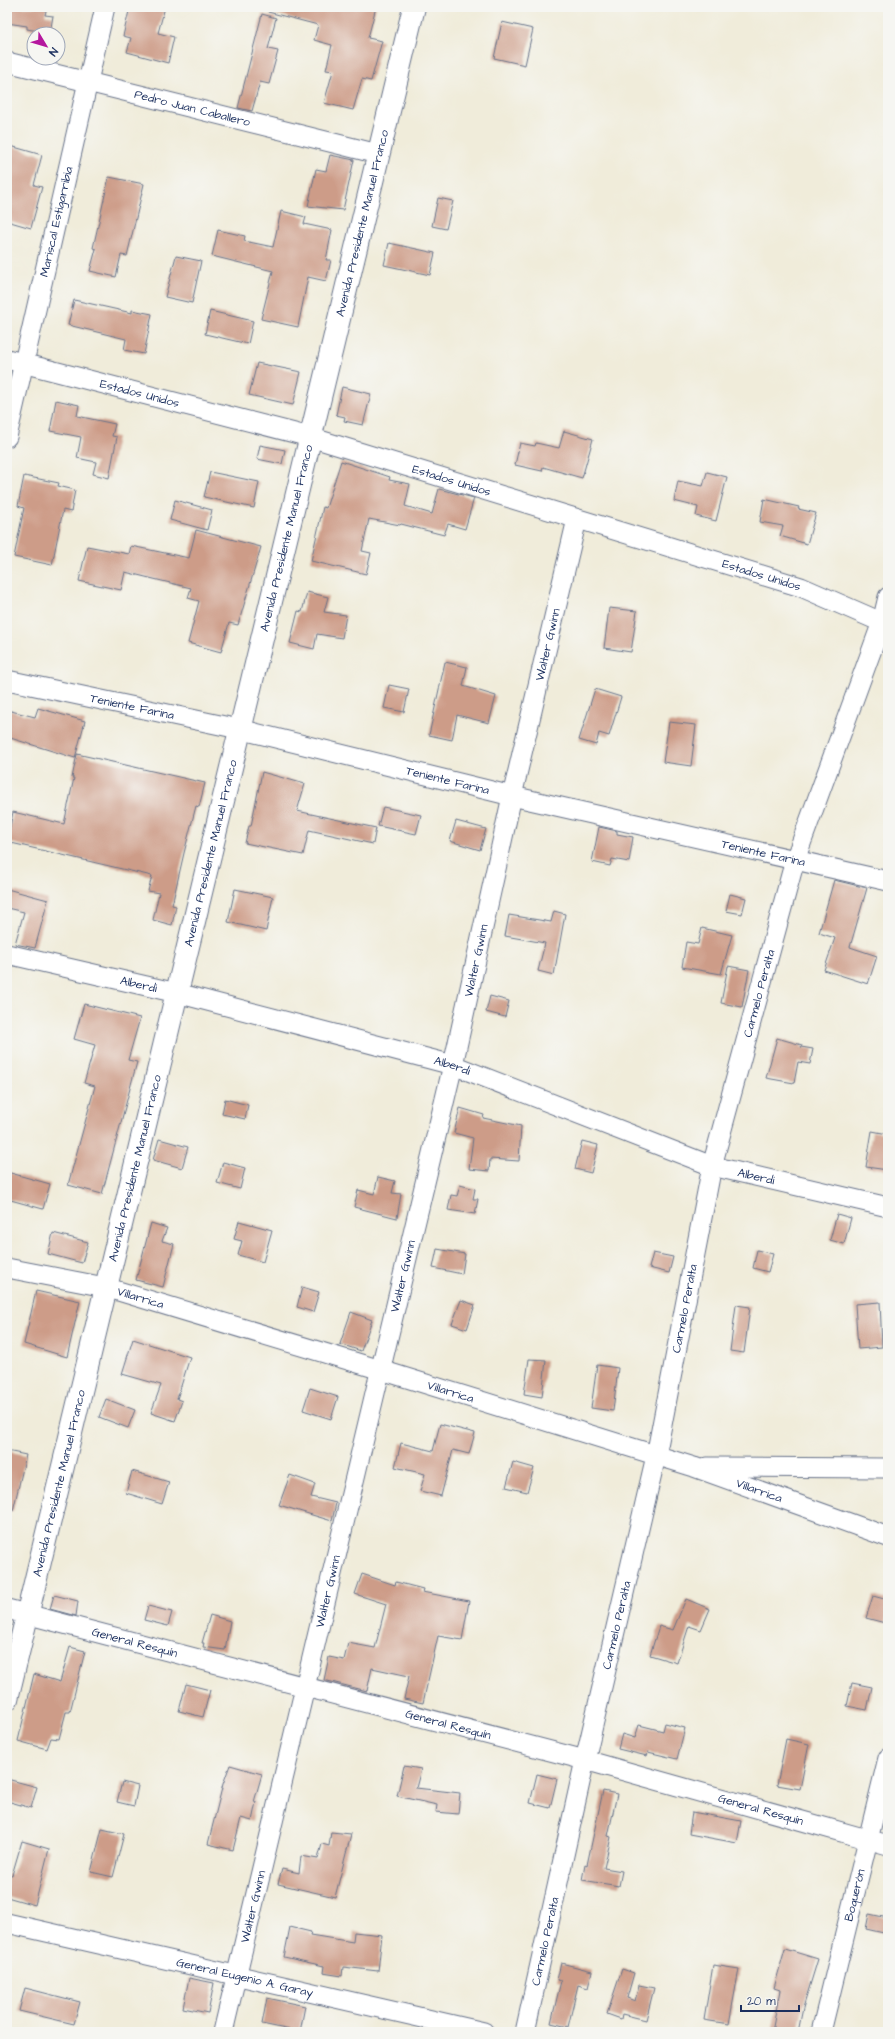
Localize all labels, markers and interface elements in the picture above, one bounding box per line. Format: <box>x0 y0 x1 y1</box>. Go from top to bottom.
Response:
north arrow <box>26 26 66 66</box>
text: N <box>45 45 62 59</box>
street label: Pedro Juan Caballero <box>132 86 252 131</box>
street label: Avenida Presidente Manuel Franco <box>332 128 393 318</box>
street label: Mariscal Estigarribia <box>36 165 77 279</box>
street label: Estados Unidos <box>98 375 181 412</box>
street label: Avenida Presidente Manuel Franco <box>256 443 317 633</box>
street label: Estados Unidos <box>410 461 493 501</box>
street label: Estados Unidos <box>720 555 803 595</box>
street label: Walter Gwinn <box>531 607 565 683</box>
street label: Teniente Farina <box>89 690 176 724</box>
street label: Avenida Presidente Manuel Franco <box>180 758 242 948</box>
street label: Teniente Farina <box>404 762 491 799</box>
street label: Teniente Farina <box>720 836 807 871</box>
street label: Walter Gwinn <box>460 923 493 998</box>
street label: Carmelo Peralta <box>739 948 779 1039</box>
street label: Alberdi <box>118 972 159 997</box>
street label: Alberdi <box>432 1052 473 1080</box>
street label: Avenida Presidente Manuel Franco <box>105 1073 166 1263</box>
street label: Alberdi <box>736 1164 776 1189</box>
street label: Walter Gwinn <box>386 1238 420 1314</box>
street label: Carmelo Peralta <box>668 1263 702 1354</box>
street label: Villarrica <box>115 1283 166 1313</box>
street label: Villarrica <box>425 1377 476 1407</box>
street label: Avenida Presidente Manuel Franco <box>29 1388 90 1578</box>
street label: Villarrica <box>734 1475 784 1507</box>
street label: Walter Gwinn <box>311 1553 345 1629</box>
street label: Carmelo Peralta <box>598 1579 636 1671</box>
street label: General Resquín <box>90 1624 179 1662</box>
street label: General Resquín <box>403 1705 493 1744</box>
street label: General Resquín <box>716 1790 805 1830</box>
street label: Boquerón <box>840 1867 870 1923</box>
street label: Walter Gwinn <box>237 1869 270 1945</box>
street label: Carmelo Peralta <box>527 1895 564 1987</box>
street label: General Eugenio A. Garay <box>175 1954 315 2003</box>
scale bar <box>741 1987 799 2013</box>
text: 20 m <box>747 1993 776 2010</box>

